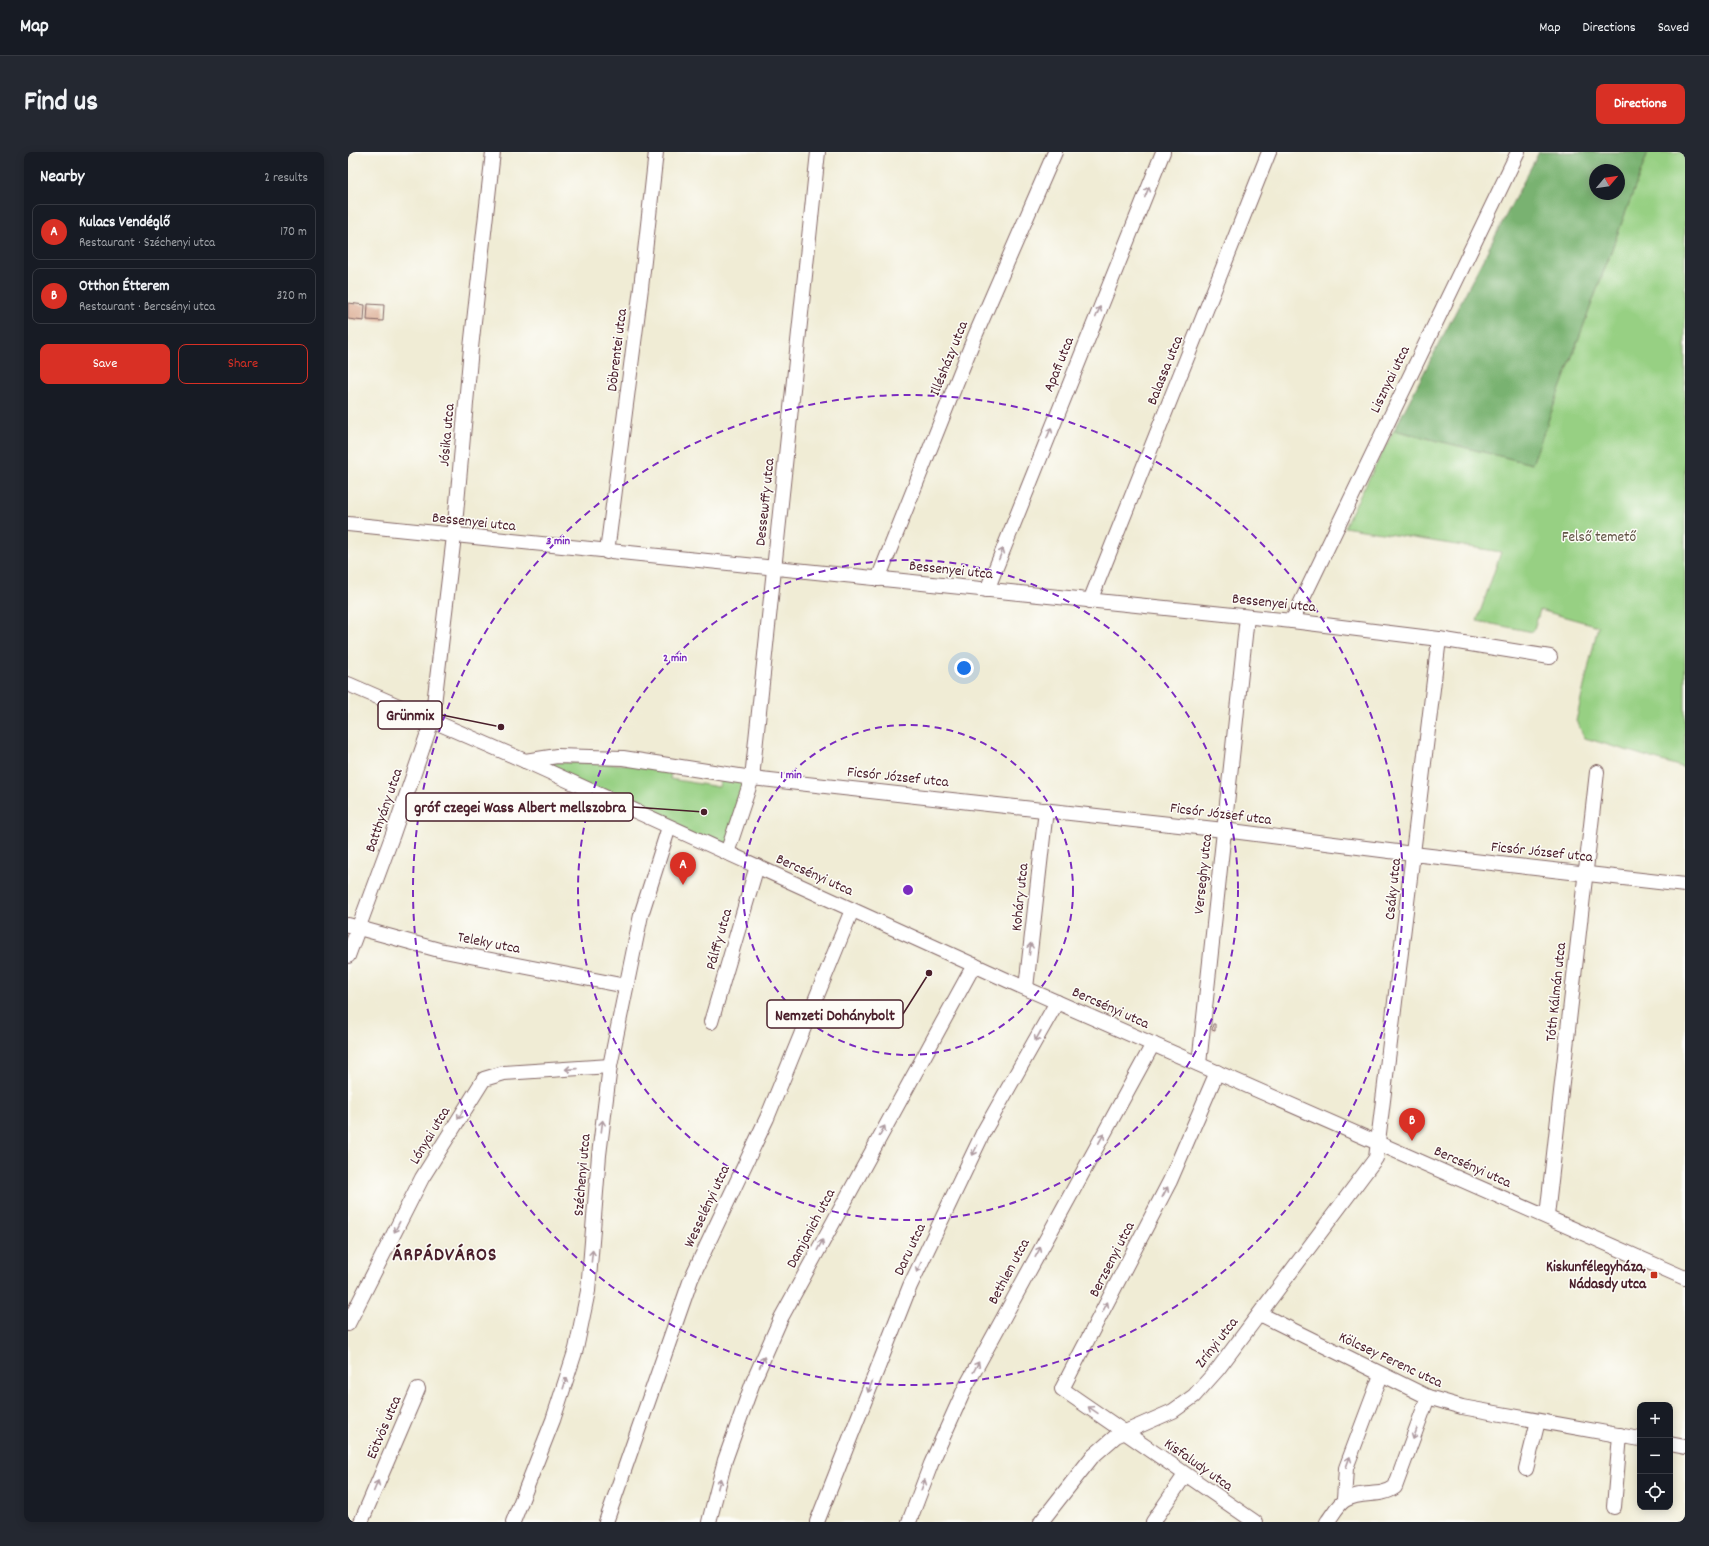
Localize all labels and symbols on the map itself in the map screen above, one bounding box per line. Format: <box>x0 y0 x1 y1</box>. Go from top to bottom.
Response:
north arrow <box>1589 164 1625 200</box>
one-way arrow <box>1143 186 1151 198</box>
street label: Döbrentei utca <box>602 307 634 393</box>
one-way arrow <box>1094 307 1102 319</box>
street label: Illésházy utca <box>925 317 975 400</box>
street label: Balassa utca <box>1142 332 1190 409</box>
street label: Apafi utca <box>1039 333 1081 396</box>
street label: Lisznyai utca <box>1365 342 1417 417</box>
street label: Jósika utca <box>434 402 462 467</box>
one-way arrow <box>1045 427 1053 439</box>
street label: Dessewffy utca <box>750 456 782 547</box>
street label: Bessenyei utca <box>431 508 518 538</box>
park label: Felső temető <box>1562 527 1637 549</box>
text: 3 min <box>546 533 570 550</box>
one-way arrow <box>997 548 1005 560</box>
street label: Bessenyei utca <box>908 556 995 586</box>
street label: Bessenyei utca <box>1231 589 1318 619</box>
text: 2 min <box>663 650 687 667</box>
your location <box>954 658 974 678</box>
callout: Grünmix <box>378 701 442 729</box>
text: Grünmix <box>386 705 434 728</box>
street label: Ficsór József utca <box>846 762 951 794</box>
street label: Batthyány utca <box>360 765 410 855</box>
text: 1 min <box>780 767 802 784</box>
callout: gróf czegei Wass Albert mellszobra <box>406 793 633 821</box>
text: gróf czegei Wass Albert mellszobra <box>414 797 627 820</box>
street label: Ficsór József utca <box>1169 798 1274 832</box>
street label: Verseghy utca <box>1189 832 1219 915</box>
street label: Ficsór József utca <box>1490 837 1595 869</box>
street label: Bercsényi utca <box>772 849 857 903</box>
pin: A <box>670 852 696 885</box>
street label: Csáky utca <box>1380 856 1408 921</box>
street label: Koháry utca <box>1006 861 1036 932</box>
centre of rings <box>901 883 915 897</box>
street label: Pálffy utca <box>701 906 739 973</box>
street label: Teleky utca <box>455 927 523 961</box>
street label: Tóth Kálmán utca <box>1541 941 1573 1043</box>
one-way arrow <box>1026 943 1034 956</box>
street label: Bercsényi utca <box>1068 982 1153 1036</box>
callout: Nemzeti Dohánybolt <box>767 1000 903 1028</box>
text: Nemzeti Dohánybolt <box>775 1005 895 1028</box>
one-way arrow <box>1033 1030 1041 1042</box>
one-way arrow <box>565 1065 578 1072</box>
street label: Lónyai utca <box>405 1102 457 1169</box>
one-way arrow <box>457 1108 465 1120</box>
pin: B <box>1399 1108 1425 1141</box>
one-way arrow <box>599 1120 606 1133</box>
one-way arrow <box>879 1125 886 1137</box>
street label: Széchenyi utca <box>568 1132 598 1217</box>
one-way arrow <box>1097 1133 1105 1145</box>
street label: Bercsényi utca <box>1430 1141 1515 1195</box>
one-way arrow <box>971 1143 978 1155</box>
street label: Wesselényi utca <box>679 1161 737 1252</box>
street label: Damjanich utca <box>782 1184 842 1273</box>
one-way arrow <box>1162 1186 1169 1198</box>
street label: Berzsenyi utca <box>1084 1217 1142 1301</box>
street label: Daru utca <box>889 1219 933 1280</box>
one-way arrow <box>393 1221 400 1233</box>
street label: Bethlen utca <box>983 1234 1037 1309</box>
one-way arrow <box>816 1240 824 1252</box>
district label: ÁRPÁDVÁROS <box>393 1243 497 1270</box>
one-way arrow <box>1034 1247 1042 1259</box>
one-way arrow <box>588 1250 595 1263</box>
place label: Kiskunfélegyháza, Nádasdy utca <box>1546 1257 1647 1296</box>
one-way arrow <box>915 1261 922 1273</box>
marker: Kiskunfélegyháza, Nádasdy utca <box>1649 1270 1659 1280</box>
one-way arrow <box>1102 1301 1110 1313</box>
street label: Zrínyi utca <box>1191 1312 1245 1373</box>
street label: Kölcsey Ferenc utca <box>1335 1327 1447 1395</box>
one-way arrow <box>758 1356 766 1368</box>
one-way arrow <box>973 1361 980 1373</box>
one-way arrow <box>562 1376 569 1389</box>
one-way arrow <box>865 1381 873 1393</box>
street label: Eötvös utca <box>362 1392 408 1463</box>
one-way arrow <box>1088 1406 1099 1414</box>
one-way arrow <box>1410 1427 1418 1439</box>
street label: Kisfaludy utca <box>1159 1434 1238 1498</box>
one-way arrow <box>1345 1456 1353 1468</box>
one-way arrow <box>716 1478 723 1491</box>
one-way arrow <box>920 1479 927 1492</box>
one-way arrow <box>373 1481 380 1493</box>

